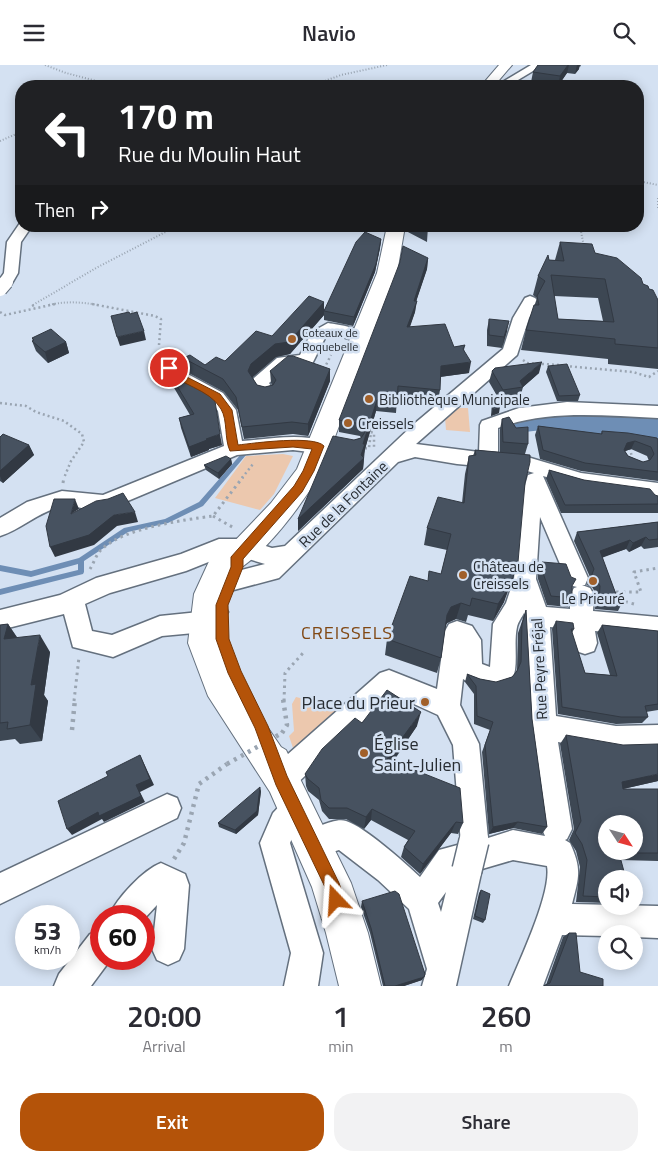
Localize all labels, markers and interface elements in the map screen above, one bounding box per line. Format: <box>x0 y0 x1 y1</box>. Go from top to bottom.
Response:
text: Navio <box>302 16 356 50</box>
icon: menu <box>20 19 48 47</box>
icon: search <box>610 19 638 47</box>
text: 170 m <box>118 89 214 143</box>
icon: left <box>35 100 100 165</box>
text: Rue du Moulin Haut <box>118 137 301 171</box>
text: Then <box>35 195 75 224</box>
icon: right <box>85 195 113 223</box>
place label: Coteaux de Roquebelle <box>302 323 358 356</box>
marker: Coteaux de Roquebelle <box>286 333 298 345</box>
pin <box>148 347 190 389</box>
icon: arrive <box>155 354 183 382</box>
place label: Bibliothèque Municipale <box>379 388 530 411</box>
marker: Bibliothèque Municipale <box>363 393 375 405</box>
place label: Creissels <box>358 412 414 435</box>
marker: Creissels <box>342 417 354 429</box>
street label: Rue de la Fontaine <box>293 455 393 553</box>
place label: Château de Creissels <box>473 555 544 595</box>
marker: Château de Creissels <box>457 569 469 581</box>
marker: Le Prieuré <box>587 575 599 587</box>
place label: Le Prieuré <box>561 587 625 610</box>
street label: Rue Peyre Fréjal <box>525 617 553 721</box>
district label: CREISSELS <box>301 619 393 646</box>
place label: Place du Prieur <box>302 689 415 716</box>
marker: Place du Prieur <box>419 696 431 708</box>
place label: Église Saint-Julien <box>374 730 461 778</box>
marker: Église Saint-Julien <box>358 747 370 759</box>
north arrow <box>598 815 642 860</box>
map controls <box>598 815 643 970</box>
button: sound <box>598 870 643 915</box>
position arrow <box>309 873 361 925</box>
speed limit sign: 60 <box>90 905 155 970</box>
text: 53 <box>33 912 62 950</box>
button: search <box>598 925 643 970</box>
text: km/h <box>34 940 61 959</box>
text: 20:00 <box>127 993 201 1039</box>
text: 1 <box>333 993 349 1039</box>
text: 260 <box>481 993 531 1039</box>
text: Arrival <box>142 1034 186 1058</box>
text: min <box>328 1034 354 1058</box>
text: m <box>499 1034 513 1058</box>
button: Exit <box>20 1093 324 1151</box>
button: Share <box>334 1093 638 1151</box>

